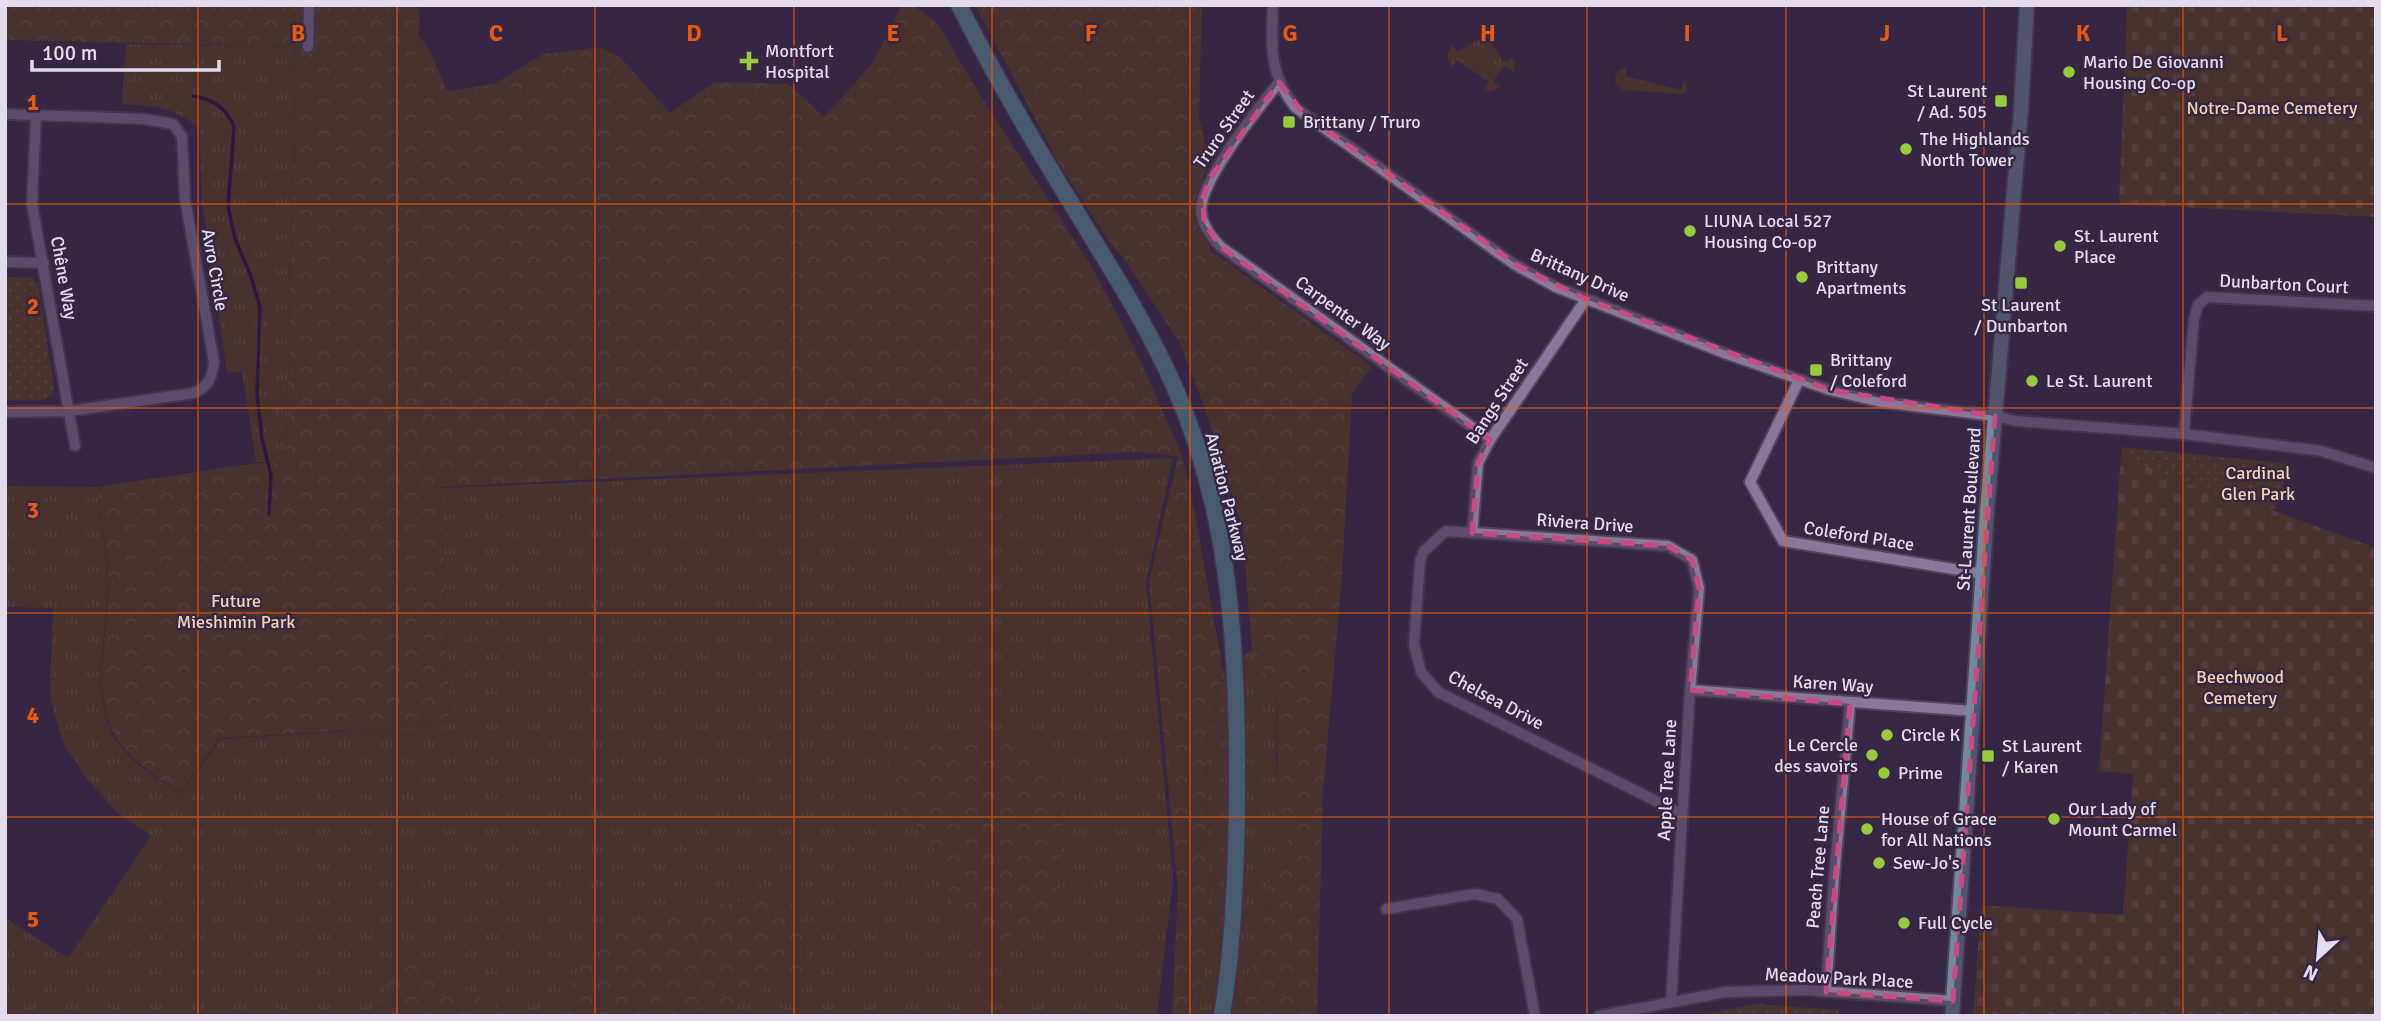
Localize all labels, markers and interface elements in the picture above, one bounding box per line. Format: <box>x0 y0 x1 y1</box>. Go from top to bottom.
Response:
text: B <box>291 19 305 48</box>
text: C <box>489 19 503 48</box>
text: D <box>686 19 702 48</box>
text: E <box>886 19 900 48</box>
text: F <box>1085 19 1097 48</box>
text: G <box>1282 19 1298 48</box>
text: H <box>1480 19 1496 48</box>
text: I <box>1683 19 1691 48</box>
text: J <box>1880 19 1890 48</box>
text: K <box>2076 19 2091 48</box>
text: L <box>2276 19 2288 48</box>
scale bar <box>32 28 219 72</box>
text: 100 m <box>42 40 97 66</box>
place label: Montfort Hospital <box>765 40 834 83</box>
marker: Montfort Hospital <box>739 51 759 71</box>
place label: Mario De Giovanni Housing Co-op <box>2083 51 2224 94</box>
marker: Mario De Giovanni Housing Co-op <box>2061 64 2077 80</box>
place label: St Laurent / Ad. 505 <box>1907 80 1987 123</box>
street label: Truro Street <box>1189 85 1259 173</box>
text: 1 <box>27 88 39 117</box>
marker: St Laurent / Ad. 505 <box>1993 93 2009 109</box>
park label: Notre-Dame Cemetery <box>2186 97 2358 119</box>
place label: Brittany / Truro <box>1303 111 1421 133</box>
marker: Brittany / Truro <box>1281 114 1297 130</box>
place label: The Highlands North Tower <box>1920 128 2030 171</box>
marker: The Highlands North Tower <box>1898 141 1914 157</box>
place label: LIUNA Local 527 Housing Co-op <box>1704 210 1832 253</box>
marker: LIUNA Local 527 Housing Co-op <box>1682 223 1698 239</box>
place label: St. Laurent Place <box>2074 225 2159 268</box>
street label: Avro Circle <box>197 227 233 313</box>
street label: Chêne Way <box>46 235 82 322</box>
marker: St. Laurent Place <box>2052 238 2068 254</box>
street label: Brittany Drive <box>1527 243 1633 307</box>
place label: Brittany Apartments <box>1816 256 1906 299</box>
marker: Brittany Apartments <box>1794 269 1810 285</box>
street label: Dunbarton Court <box>2219 270 2349 298</box>
street label: Carpenter Way <box>1291 271 1395 355</box>
marker: St Laurent / Dunbarton <box>2013 275 2029 291</box>
text: 2 <box>27 292 39 321</box>
place label: St Laurent / Dunbarton <box>1974 294 2068 337</box>
place label: Brittany / Coleford <box>1830 349 1907 392</box>
street label: Bangs Street <box>1461 354 1533 448</box>
marker: Brittany / Coleford <box>1808 362 1824 378</box>
place label: Le St. Laurent <box>2046 370 2153 392</box>
marker: Le St. Laurent <box>2024 373 2040 389</box>
street label: St-Laurent Boulevard <box>1952 427 1986 591</box>
street label: Aviation Parkway <box>1200 430 1254 564</box>
park label: Cardinal Glen Park <box>2221 462 2295 505</box>
text: 3 <box>27 496 39 525</box>
street label: Riviera Drive <box>1536 509 1634 537</box>
street label: Coleford Place <box>1802 516 1916 556</box>
park label: Future Mieshimin Park <box>177 590 295 633</box>
street label: Chelsea Drive <box>1444 666 1548 734</box>
park label: Beechwood Cemetery <box>2196 666 2284 709</box>
street label: Karen Way <box>1792 670 1875 698</box>
text: 4 <box>27 701 39 730</box>
street label: Apple Tree Lane <box>1653 719 1681 841</box>
place label: Circle K <box>1901 724 1961 746</box>
marker: Circle K <box>1879 727 1895 743</box>
place label: Le Cercle des savoirs <box>1774 734 1858 777</box>
place label: St Laurent / Karen <box>2002 735 2082 778</box>
marker: Le Cercle des savoirs <box>1864 747 1880 763</box>
marker: St Laurent / Karen <box>1980 748 1996 764</box>
place label: Prime <box>1898 762 1943 784</box>
marker: Prime <box>1876 765 1892 781</box>
place label: Our Lady of Mount Carmel <box>2068 798 2177 841</box>
street label: Peach Tree Lane <box>1802 805 1834 929</box>
place label: House of Grace for All Nations <box>1881 808 1997 851</box>
marker: Our Lady of Mount Carmel <box>2046 811 2062 827</box>
marker: House of Grace for All Nations <box>1859 821 1875 837</box>
place label: Sew-Jo's <box>1893 852 1960 874</box>
marker: Sew-Jo's <box>1871 855 1887 871</box>
text: 5 <box>27 905 39 934</box>
place label: Full Cycle <box>1918 912 1993 934</box>
marker: Full Cycle <box>1896 915 1912 931</box>
north arrow <box>2283 923 2353 993</box>
text: N <box>2300 959 2322 986</box>
street label: Meadow Park Place <box>1764 963 1914 993</box>

